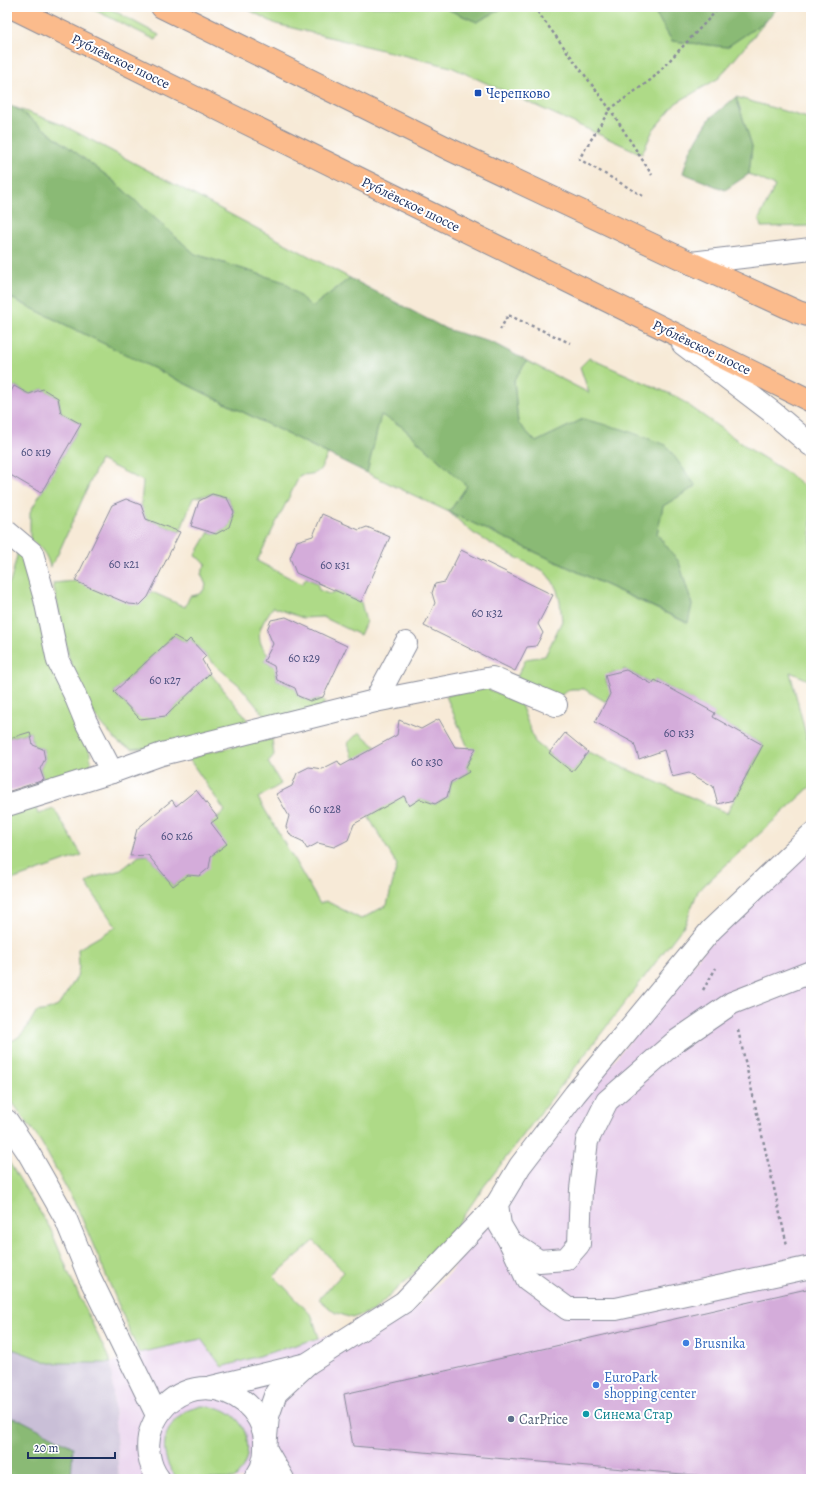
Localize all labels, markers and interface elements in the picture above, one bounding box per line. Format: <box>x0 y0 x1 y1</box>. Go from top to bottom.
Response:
street label: Рублёвское шоссе <box>68 29 173 94</box>
place label: Черепково <box>486 84 550 103</box>
marker: Черепково <box>473 88 483 98</box>
street label: Рублёвское шоссе <box>358 172 463 237</box>
street label: Рублёвское шоссе <box>649 315 754 380</box>
house number: 60 к19 <box>21 444 51 460</box>
house number: 60 к21 <box>109 556 139 572</box>
house number: 60 к31 <box>320 557 350 573</box>
house number: 60 к32 <box>471 605 503 621</box>
house number: 60 к29 <box>288 650 320 666</box>
house number: 60 к27 <box>149 672 182 688</box>
house number: 60 к33 <box>664 725 694 741</box>
house number: 60 к30 <box>411 754 443 770</box>
house number: 60 к28 <box>309 801 341 817</box>
house number: 60 к26 <box>161 828 193 844</box>
place label: Brusnika <box>694 1334 746 1353</box>
marker: Brusnika <box>681 1338 691 1348</box>
place label: EuroPark shopping center <box>604 1368 697 1403</box>
marker: EuroPark shopping center <box>591 1380 601 1390</box>
place label: Синема Стар <box>594 1405 673 1424</box>
marker: Синема Стар <box>581 1409 591 1419</box>
place label: CarPrice <box>519 1410 568 1429</box>
marker: CarPrice <box>506 1414 516 1424</box>
scale bar <box>28 1434 115 1460</box>
text: 20 m <box>34 1440 58 1456</box>

